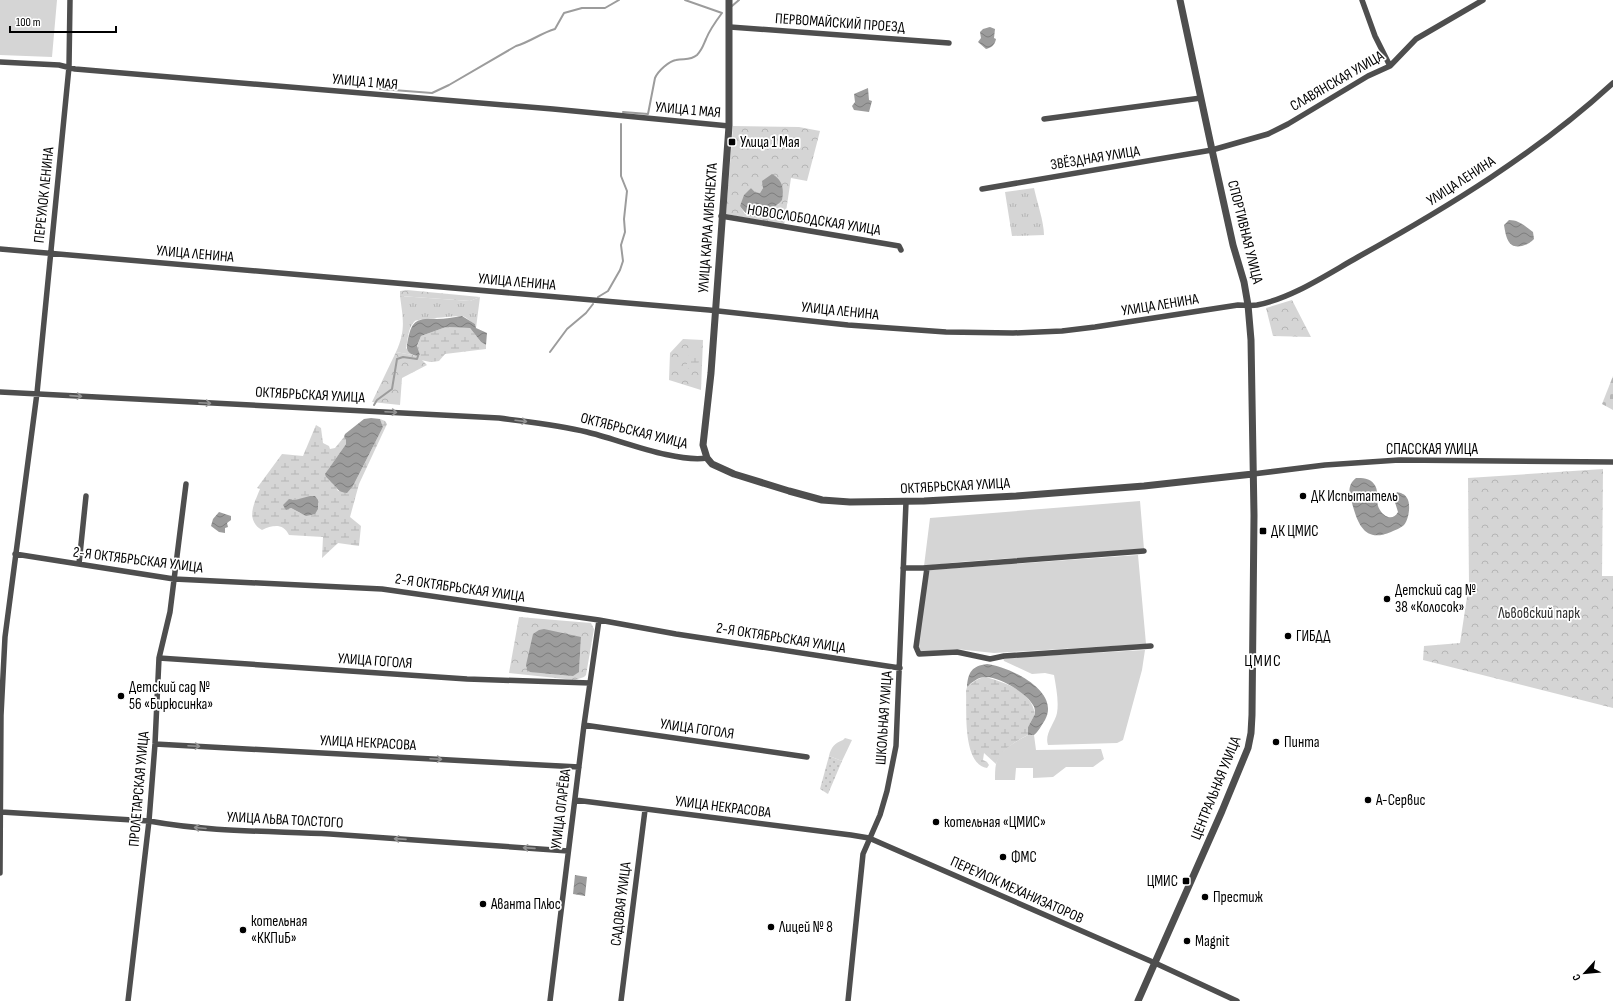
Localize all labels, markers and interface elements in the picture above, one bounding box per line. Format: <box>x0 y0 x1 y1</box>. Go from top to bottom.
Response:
scale bar <box>10 8 116 34</box>
street label: ПЕРВОМАЙСКИЙ ПРОЕЗД <box>775 9 906 37</box>
text: 100 m <box>16 15 41 30</box>
street label: СЛАВЯНСКАЯ УЛИЦА <box>1287 46 1388 115</box>
street label: УЛИЦА 1 МАЯ <box>331 70 399 94</box>
street label: УЛИЦА 1 МАЯ <box>654 98 722 122</box>
place label: Улица 1 Мая <box>740 133 800 152</box>
marker: Улица 1 Мая <box>727 137 737 147</box>
street label: ЗВЁЗДНАЯ УЛИЦА <box>1049 141 1142 174</box>
street label: ПЕРЕУЛОК ЛЕНИНА <box>30 146 59 244</box>
street label: УЛИЦА ЛЕНИНА <box>1423 151 1499 210</box>
street label: УЛИЦА КАРЛА ЛИБКНЕХТА <box>694 162 722 294</box>
street label: СПОРТИВНАЯ УЛИЦА <box>1223 178 1267 286</box>
street label: НОВОСЛОБОДСКАЯ УЛИЦА <box>746 200 883 240</box>
street label: УЛИЦА ЛЕНИНА <box>155 241 235 267</box>
street label: УЛИЦА ЛЕНИНА <box>477 269 557 295</box>
street label: УЛИЦА ЛЕНИНА <box>1120 289 1201 320</box>
street label: УЛИЦА ЛЕНИНА <box>800 297 880 325</box>
street label: ОКТЯБРЬСКАЯ УЛИЦА <box>255 383 366 407</box>
one-way arrow <box>69 392 82 399</box>
one-way arrow <box>198 400 211 407</box>
one-way arrow <box>384 408 397 416</box>
street label: ОКТЯБРЬСКАЯ УЛИЦА <box>578 409 690 454</box>
one-way arrow <box>514 417 527 425</box>
street label: СПАССКАЯ УЛИЦА <box>1386 440 1479 459</box>
street label: ОКТЯБРЬСКАЯ УЛИЦА <box>900 474 1011 498</box>
place label: ДК Испытатель <box>1311 487 1398 506</box>
marker: ДК Испытатель <box>1298 491 1308 501</box>
place label: ДК ЦМИС <box>1271 522 1319 541</box>
marker: ДК ЦМИС <box>1258 526 1268 536</box>
street label: 2-Я ОКТЯБРЬСКАЯ УЛИЦА <box>72 543 205 577</box>
street label: 2-Я ОКТЯБРЬСКАЯ УЛИЦА <box>394 569 527 607</box>
place label: Детский сад № 38 «Колосок» <box>1395 581 1476 617</box>
marker: Детский сад № 38 «Колосок» <box>1382 594 1392 604</box>
park label: Львовский парк <box>1497 604 1580 623</box>
street label: 2-Я ОКТЯБРЬСКАЯ УЛИЦА <box>715 618 848 658</box>
place label: ГИБДД <box>1296 627 1331 646</box>
marker: ГИБДД <box>1283 631 1293 641</box>
street label: УЛИЦА ГОГОЛЯ <box>337 649 413 673</box>
district label: ЦМИС <box>1244 652 1282 671</box>
street label: ШКОЛЬНАЯ УЛИЦА <box>871 670 897 766</box>
place label: Детский сад № 56 «Бирюсинка» <box>129 678 213 714</box>
marker: Детский сад № 56 «Бирюсинка» <box>116 691 126 701</box>
street label: УЛИЦА ГОГОЛЯ <box>659 714 735 744</box>
street label: ПРОЛЕТАРСКАЯ УЛИЦА <box>124 730 154 847</box>
street label: УЛИЦА НЕКРАСОВА <box>319 731 417 755</box>
street label: ЦЕНТРАЛЬНАЯ УЛИЦА <box>1187 733 1246 843</box>
place label: Пинта <box>1284 733 1320 752</box>
marker: Пинта <box>1271 737 1281 747</box>
one-way arrow <box>187 742 200 750</box>
one-way arrow <box>429 755 442 763</box>
street label: УЛИЦА ОГАРЁВА <box>547 767 575 850</box>
place label: A-Сервис <box>1375 791 1425 810</box>
street label: УЛИЦА НЕКРАСОВА <box>674 792 773 822</box>
marker: A-Сервис <box>1363 795 1373 805</box>
street label: УЛИЦА ЛЬВА ТОЛСТОГО <box>226 807 344 833</box>
place label: котельная «ЦМИС» <box>944 813 1046 832</box>
marker: котельная «ЦМИС» <box>931 817 941 827</box>
one-way arrow <box>194 824 207 831</box>
one-way arrow <box>394 836 407 843</box>
one-way arrow <box>523 845 536 852</box>
place label: ФМС <box>1011 848 1037 867</box>
street label: ПЕРЕУЛОК МЕХАНИЗАТОРОВ <box>947 852 1087 928</box>
marker: ФМС <box>998 852 1008 862</box>
street label: САДОВАЯ УЛИЦА <box>606 860 636 947</box>
place label: ЦМИС <box>1147 872 1178 891</box>
marker: ЦМИС <box>1181 876 1191 886</box>
place label: Престиж <box>1213 888 1263 907</box>
marker: Престиж <box>1200 892 1210 902</box>
place label: Аванта Плюс <box>490 895 561 914</box>
marker: Аванта Плюс <box>478 899 488 909</box>
place label: котельная «ККПиБ» <box>251 912 307 948</box>
place label: Лицей № 8 <box>778 918 833 937</box>
marker: Лицей № 8 <box>766 922 776 932</box>
marker: котельная «ККПиБ» <box>238 925 248 935</box>
place label: Magnit <box>1195 932 1230 951</box>
marker: Magnit <box>1182 936 1192 946</box>
north arrow <box>1565 953 1605 993</box>
text: С <box>1569 972 1584 983</box>

